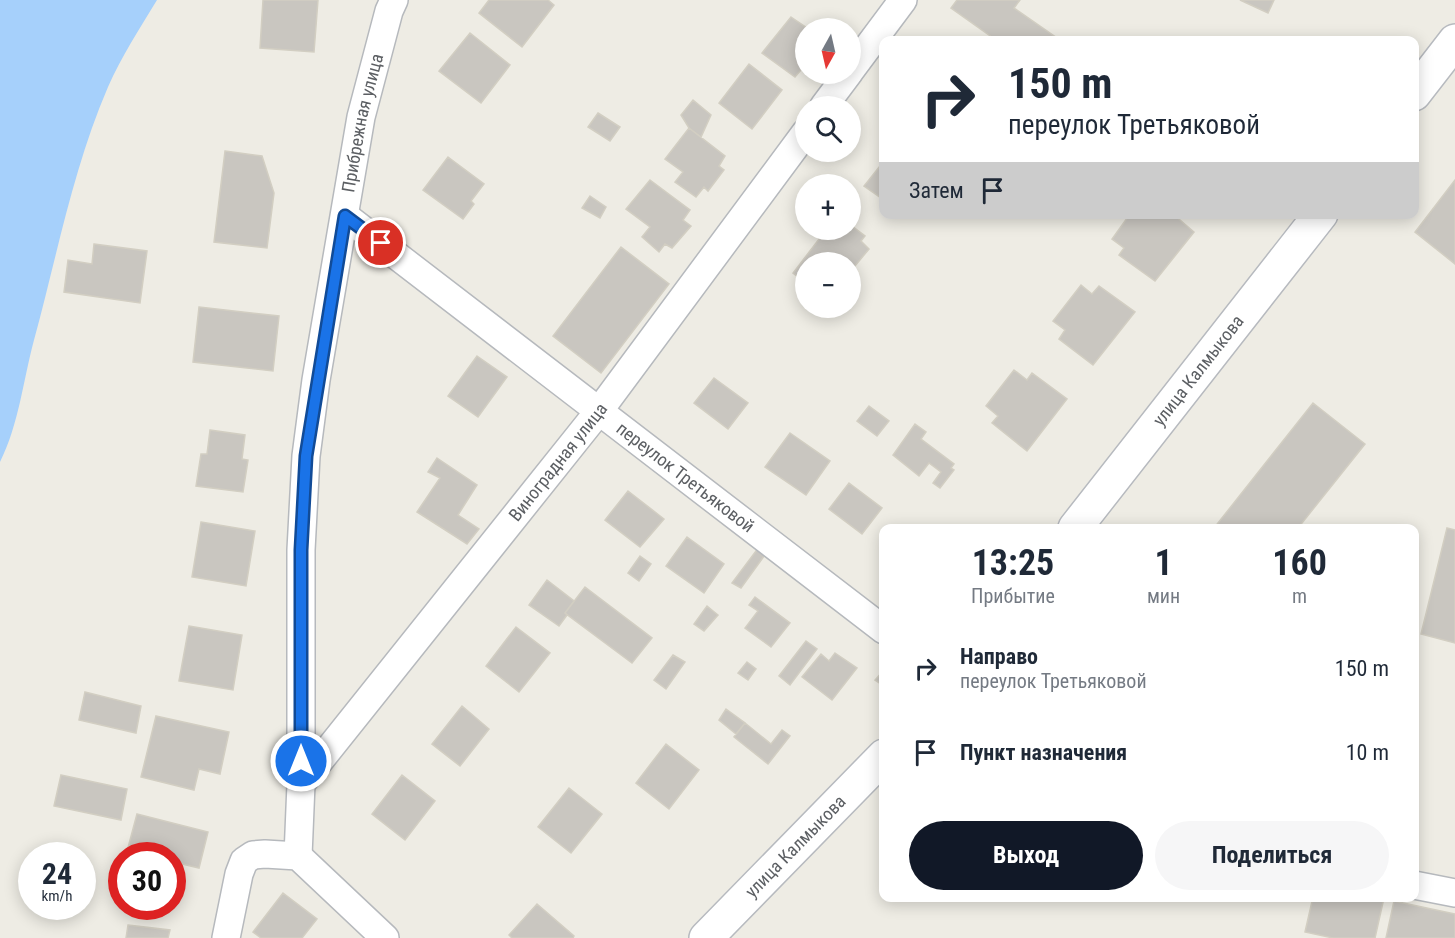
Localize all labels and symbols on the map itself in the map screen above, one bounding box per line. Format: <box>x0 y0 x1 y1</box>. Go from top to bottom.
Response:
north arrow <box>795 18 861 84</box>
street label: Прибрежная улица <box>337 51 387 194</box>
pin <box>355 217 406 268</box>
street label: улица Калмыкова <box>1148 311 1248 430</box>
street label: Виноградная улица <box>504 399 611 525</box>
street label: переулок Третьяковой <box>612 417 759 536</box>
position arrow <box>269 729 333 793</box>
street label: улица Калмыкова <box>741 791 850 902</box>
speed limit sign: 30 <box>108 842 186 920</box>

